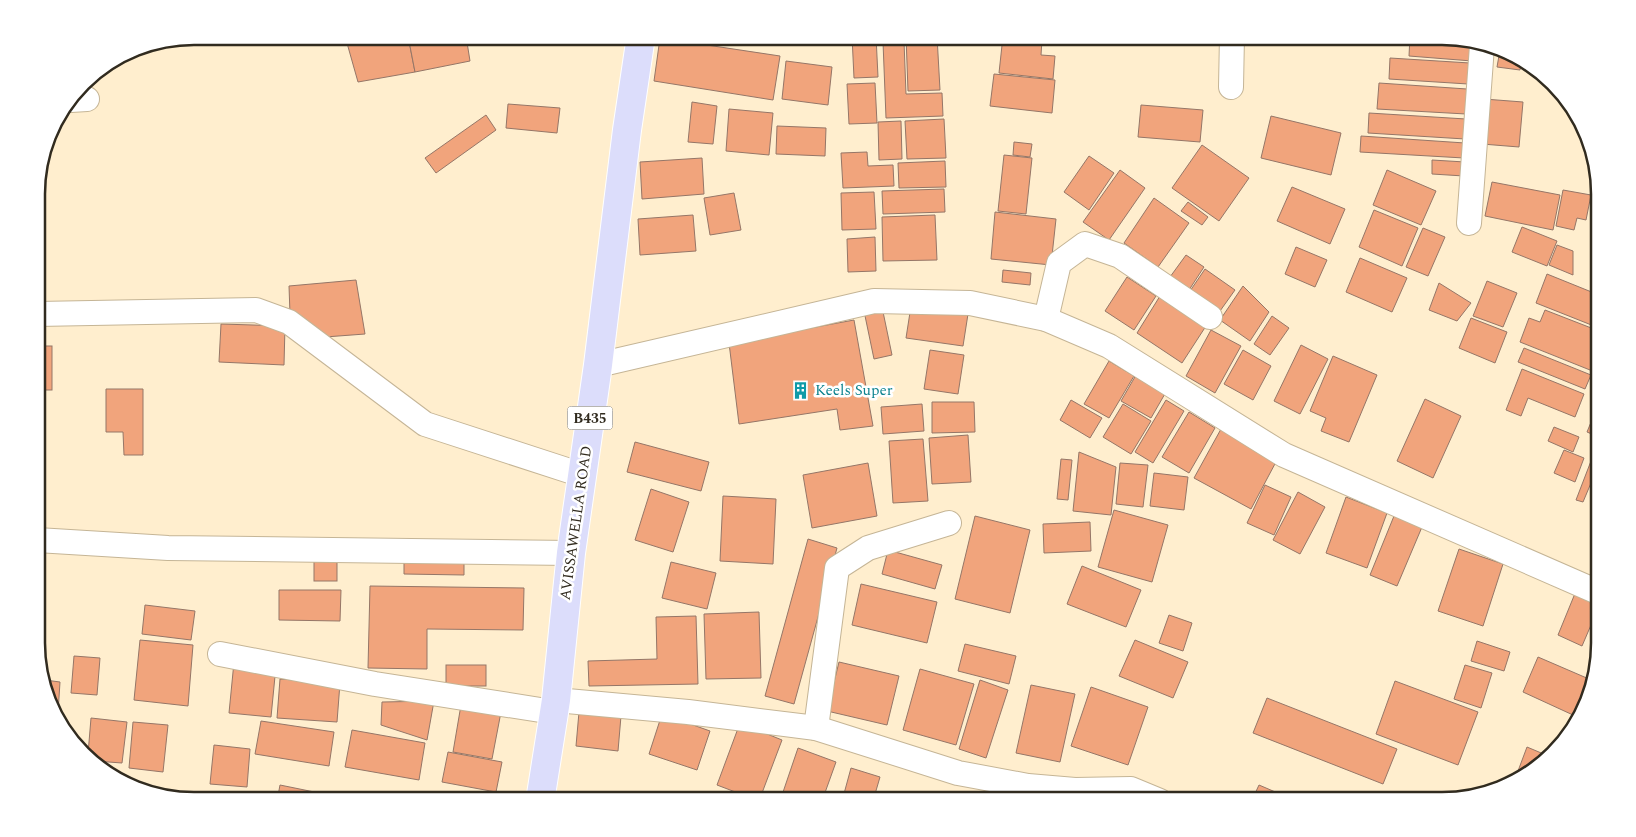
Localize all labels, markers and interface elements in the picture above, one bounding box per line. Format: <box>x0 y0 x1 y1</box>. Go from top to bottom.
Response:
place label: Keels Super <box>815 379 893 402</box>
building icon: Keels Super <box>791 380 811 400</box>
road number: B435 <box>568 406 612 429</box>
street label: AVISSAWELLA ROAD <box>554 444 598 602</box>

